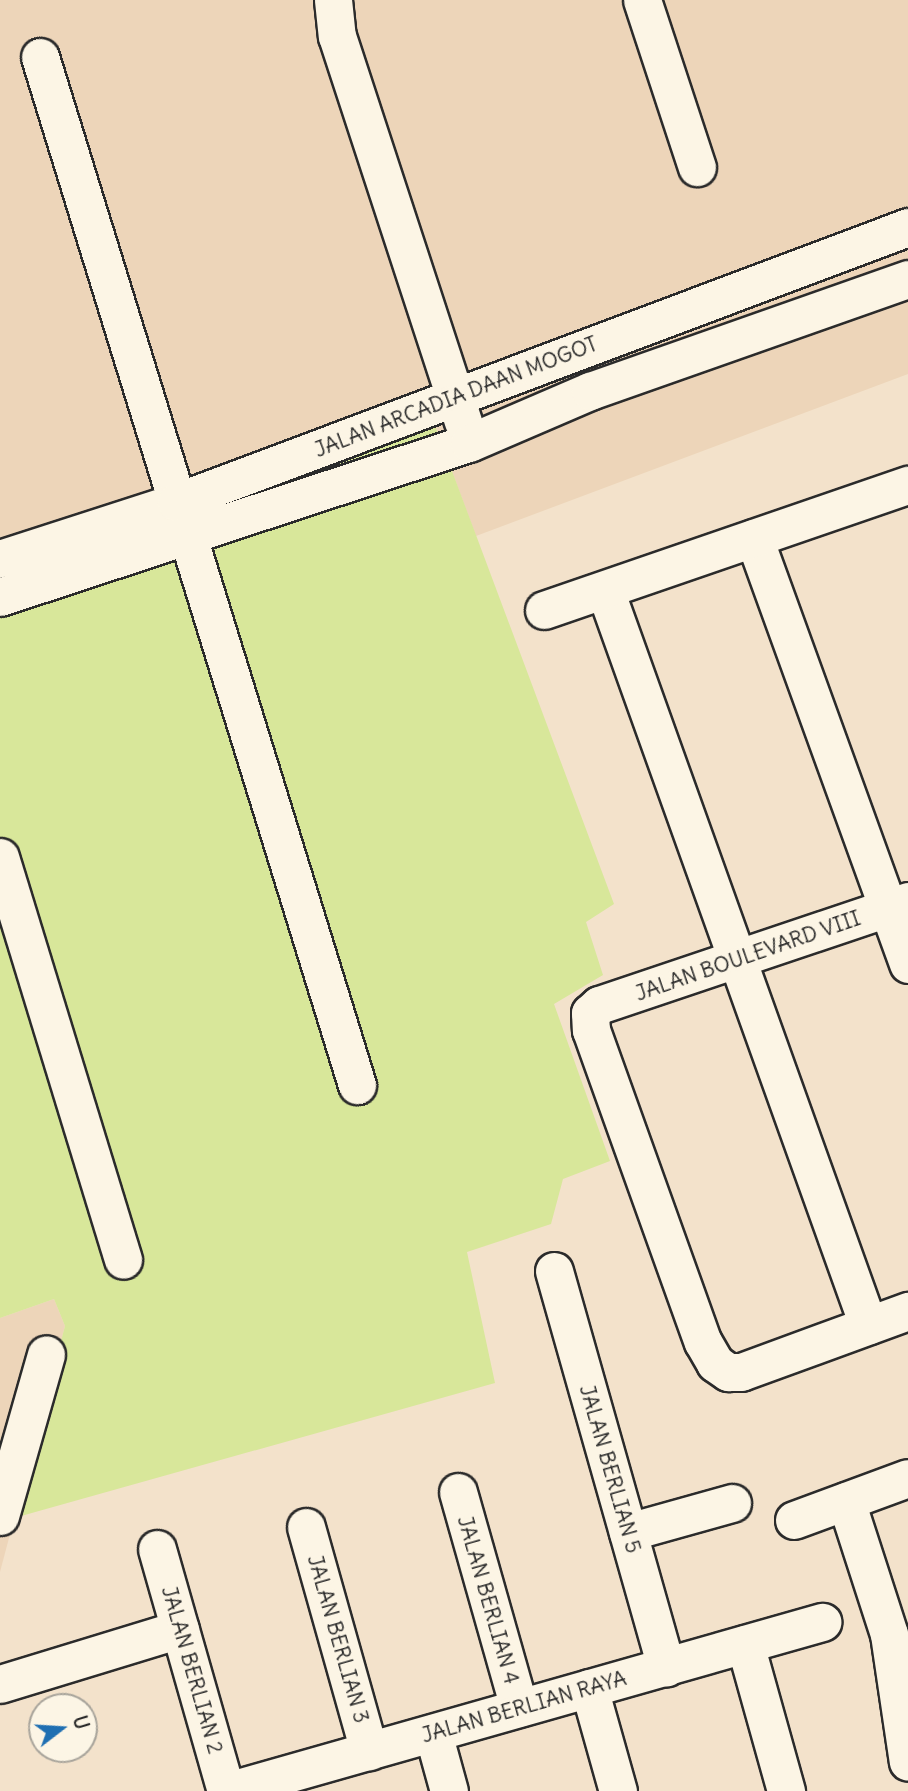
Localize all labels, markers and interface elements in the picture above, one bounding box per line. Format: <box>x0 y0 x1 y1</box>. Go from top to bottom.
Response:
street label: JALAN ARCADIA DAAN MOGOT <box>311 331 601 463</box>
street label: JALAN BOULEVARD VIII <box>632 906 864 1006</box>
street label: JALAN BERLIAN 5 <box>574 1382 646 1556</box>
street label: JALAN BERLIAN 4 <box>452 1513 524 1687</box>
street label: JALAN BERLIAN 3 <box>302 1552 374 1726</box>
street label: JALAN BERLIAN 2 <box>156 1583 228 1757</box>
street label: JALAN BERLIAN RAYA <box>419 1666 629 1748</box>
north arrow <box>28 1693 98 1763</box>
text: U <box>68 1713 95 1732</box>

